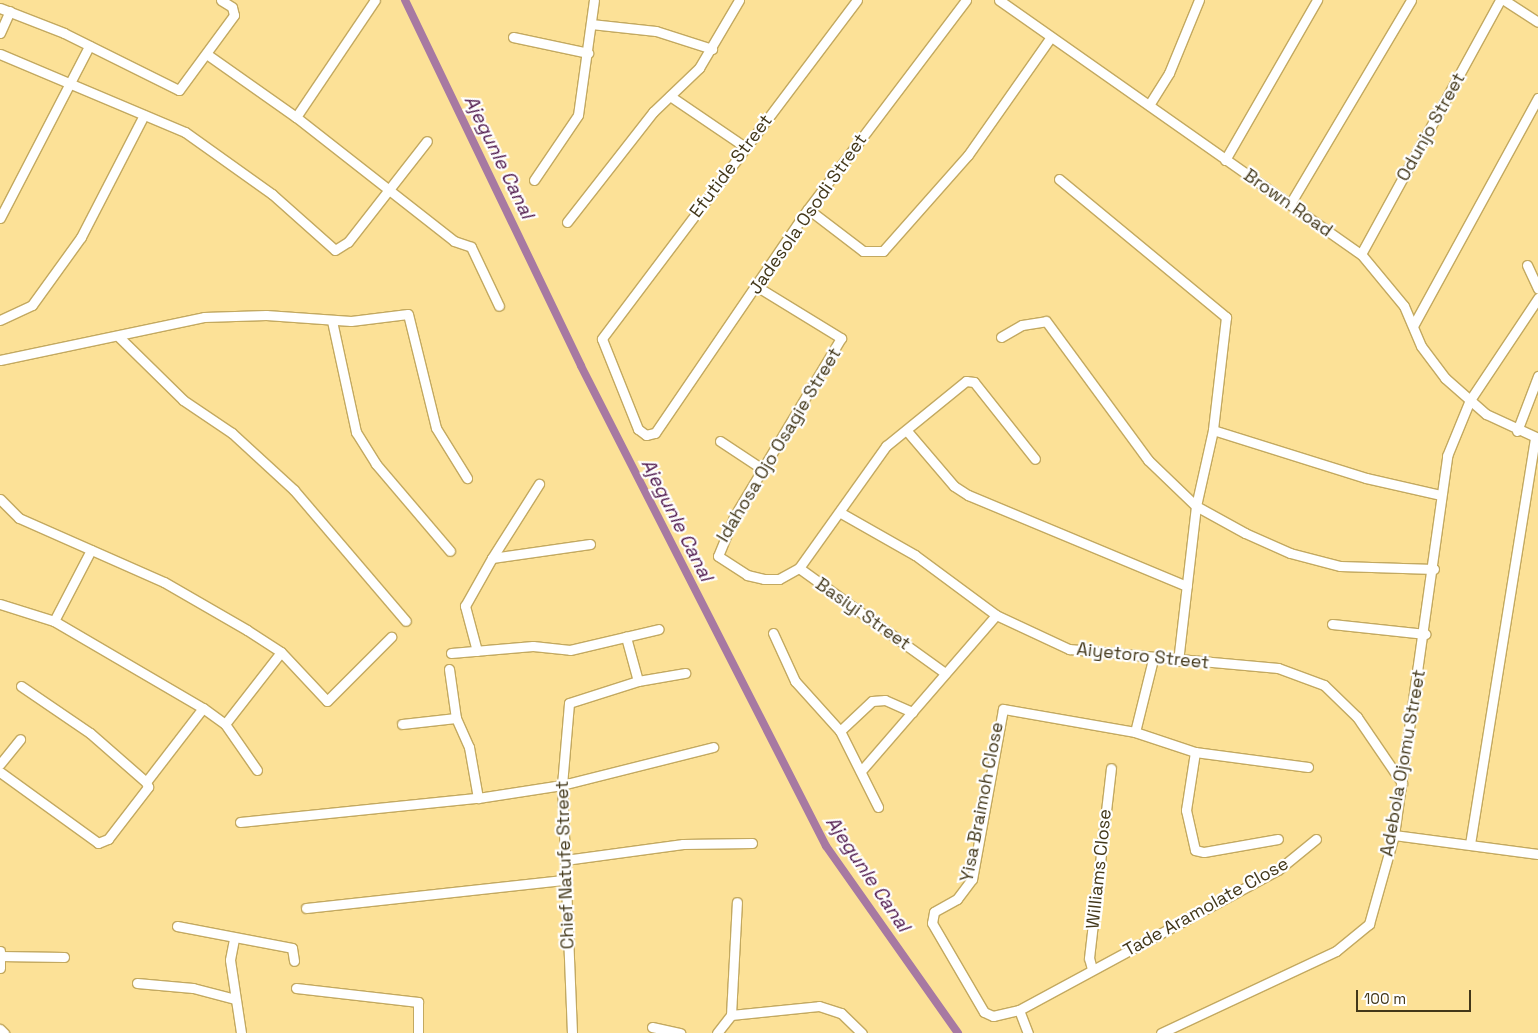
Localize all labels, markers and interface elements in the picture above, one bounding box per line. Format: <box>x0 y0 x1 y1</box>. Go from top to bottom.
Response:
street label: Odunjo Street <box>1392 69 1470 185</box>
water label: Ajegunle Canal <box>459 92 539 222</box>
street label: Efutide Street <box>685 110 777 222</box>
street label: Jadesola Osodi Street <box>744 130 872 298</box>
street label: Brown Road <box>1239 164 1337 242</box>
street label: Idahosa Ojo Osagie Street <box>712 344 846 546</box>
water label: Ajegunle Canal <box>636 455 718 585</box>
street label: Basiyi Street <box>811 573 915 655</box>
street label: Aiyetoro Street <box>1076 638 1210 674</box>
street label: Adebola Ojomu Street <box>1376 668 1430 858</box>
street label: Yisa Braimoh Close <box>956 720 1008 884</box>
street label: Chief Natufe Street <box>551 780 579 950</box>
street label: Williams Close <box>1082 808 1116 930</box>
water label: Ajegunle Canal <box>821 812 915 936</box>
street label: Tade Aramolate Close <box>1120 853 1292 961</box>
scale bar <box>1358 980 1473 1012</box>
text: 100 m <box>1364 989 1406 1008</box>

